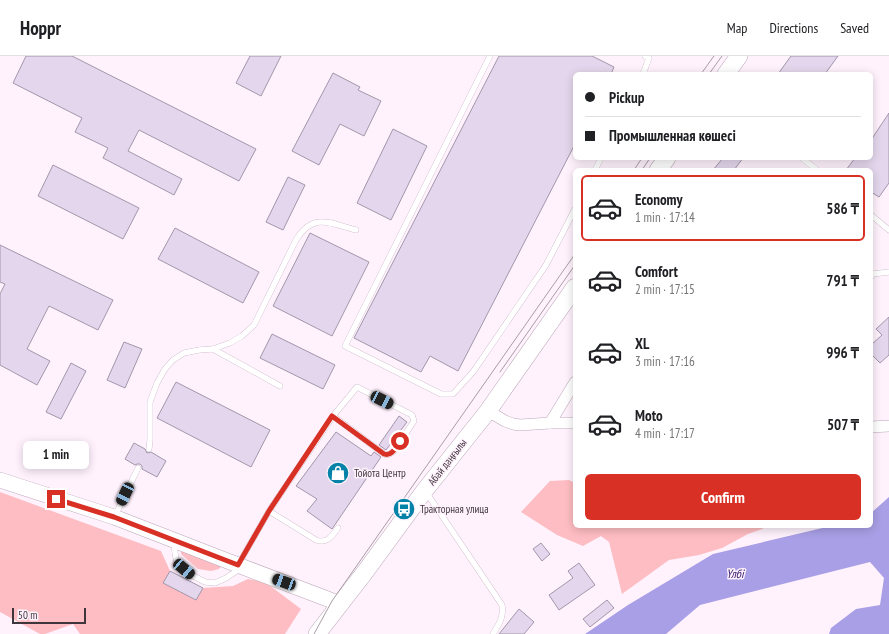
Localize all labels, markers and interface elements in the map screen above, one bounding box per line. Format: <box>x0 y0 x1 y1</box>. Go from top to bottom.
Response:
text: Hoppr <box>20 16 61 40</box>
text: Map <box>727 19 747 37</box>
text: Directions <box>769 19 818 37</box>
text: Saved <box>840 19 869 37</box>
text: Pickup <box>609 88 644 107</box>
text: Промышленная көшесі <box>609 126 736 145</box>
icon: car <box>587 190 623 226</box>
text: Economy <box>635 190 683 209</box>
text: 586 ₸ <box>826 199 859 218</box>
text: 1 min · 17:14 <box>635 209 695 226</box>
icon: car <box>587 262 623 298</box>
text: Comfort <box>635 262 678 281</box>
text: 791 ₸ <box>826 271 859 290</box>
text: 2 min · 17:15 <box>635 281 695 298</box>
icon: car <box>587 334 623 370</box>
text: XL <box>635 334 649 353</box>
text: 996 ₸ <box>826 343 859 362</box>
text: 3 min · 17:16 <box>635 353 695 370</box>
car <box>369 389 395 411</box>
icon: car <box>587 406 623 442</box>
text: Moto <box>635 406 663 425</box>
text: 507 ₸ <box>827 415 859 434</box>
text: 4 min · 17:17 <box>635 425 695 442</box>
route start <box>391 432 409 450</box>
street label: Абай даңғылы <box>424 436 470 488</box>
callout: 1 min <box>23 441 89 469</box>
text: 1 min <box>43 446 69 463</box>
shop icon: Тойота Центр <box>325 460 351 486</box>
place label: Тойота Центр <box>354 466 406 480</box>
button: Confirm <box>585 474 861 520</box>
car <box>114 481 136 507</box>
route end <box>47 490 65 508</box>
bus stop icon: Тракторная улица <box>391 496 417 522</box>
place label: Тракторная улица <box>420 502 489 516</box>
car <box>171 557 197 581</box>
water label: Үлбі <box>726 566 745 581</box>
car <box>271 572 297 592</box>
scale bar <box>12 606 86 625</box>
text: 50 m <box>18 608 37 622</box>

